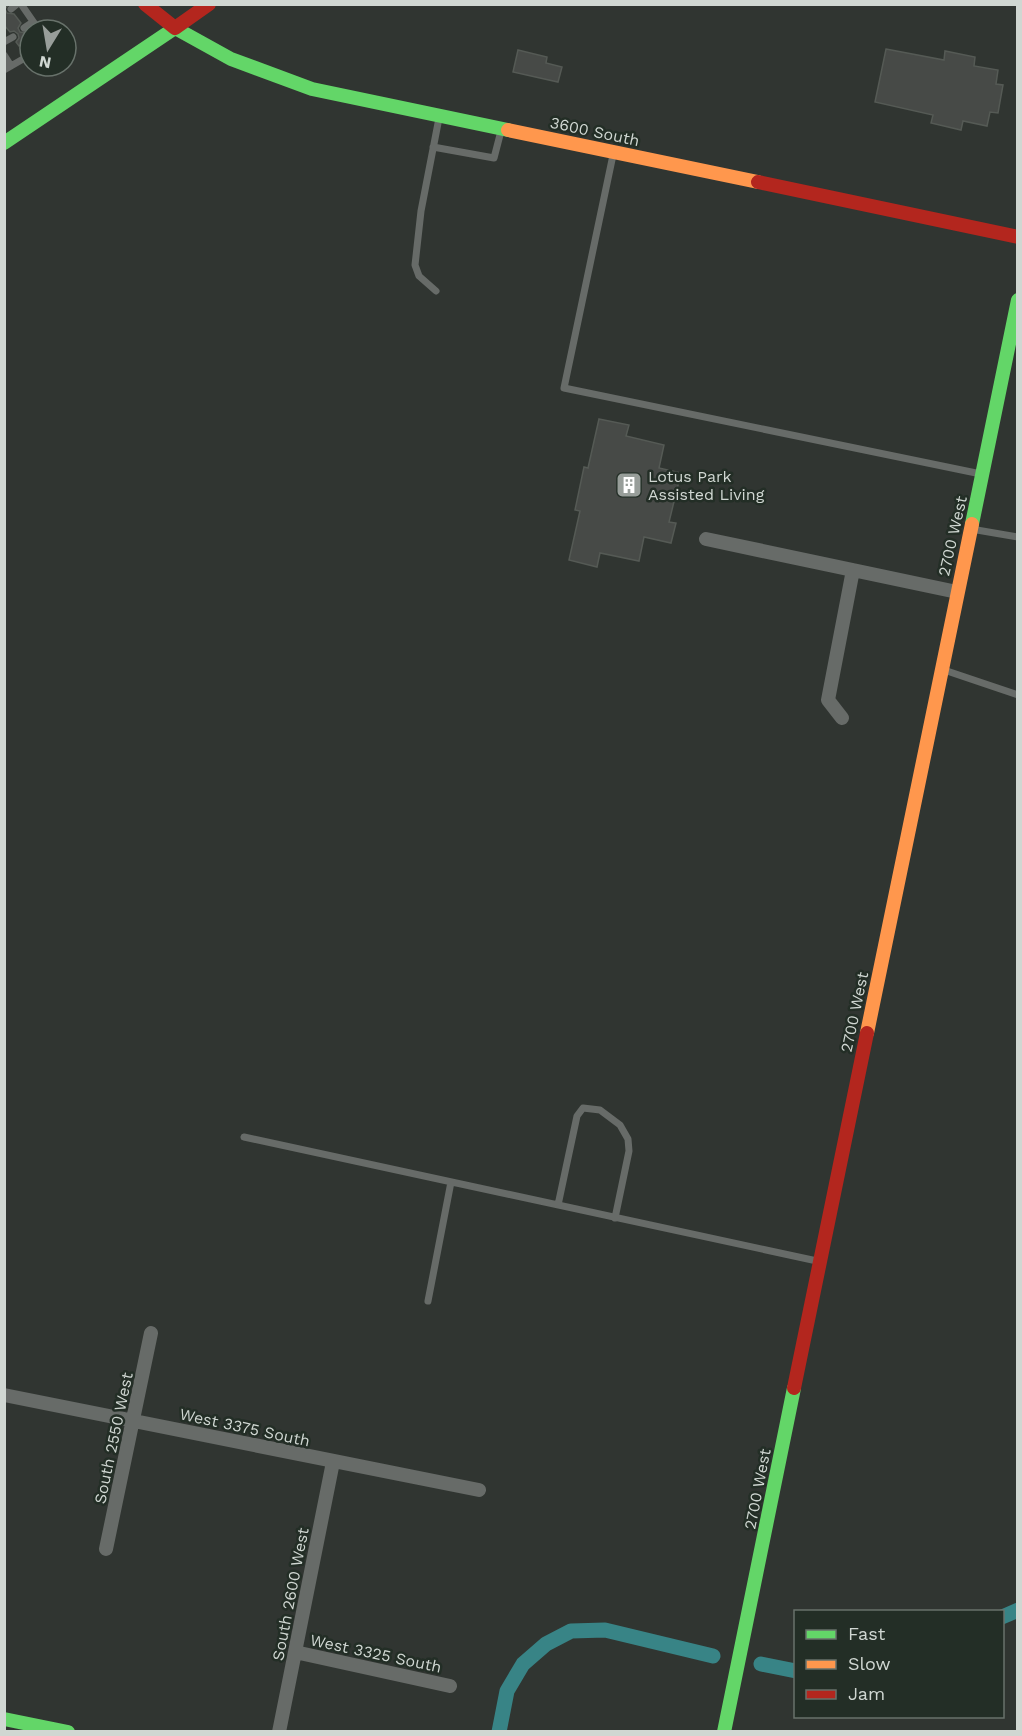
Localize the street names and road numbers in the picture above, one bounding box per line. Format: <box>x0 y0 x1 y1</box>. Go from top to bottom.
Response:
street label: 3600 South <box>549 113 641 150</box>
street label: 2700 West <box>934 494 971 578</box>
street label: 2700 West <box>837 970 872 1054</box>
street label: South 2550 West <box>90 1370 137 1506</box>
street label: West 3375 South <box>178 1404 312 1451</box>
street label: 2700 West <box>740 1447 775 1531</box>
street label: South 2600 West <box>268 1526 313 1662</box>
street label: West 3325 South <box>309 1630 443 1677</box>

